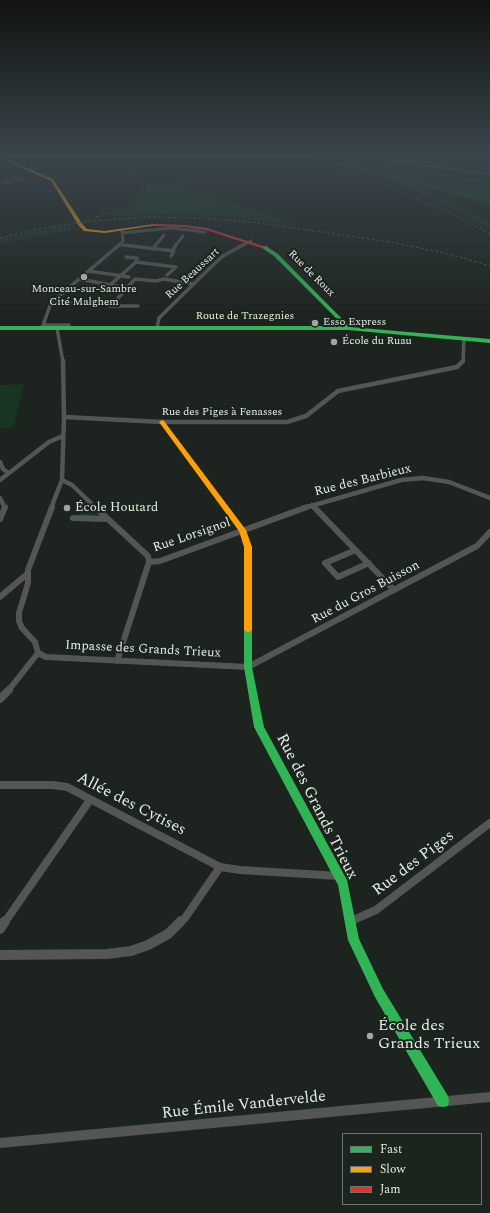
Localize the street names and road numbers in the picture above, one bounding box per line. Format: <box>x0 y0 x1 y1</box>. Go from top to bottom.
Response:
street label: Rue Beaussart <box>163 246 223 302</box>
street label: Rue de Roux <box>285 248 337 300</box>
street label: Route de Trazegnies <box>196 310 294 324</box>
street label: Rue des Piges à Fenasses <box>162 406 282 420</box>
street label: Rue des Barbieux <box>313 461 413 501</box>
street label: Rue Lorsignol <box>151 515 233 557</box>
street label: Rue du Gros Buisson <box>309 558 423 628</box>
street label: Impasse des Grands Trieux <box>65 638 221 662</box>
street label: Rue des Grands Trieux <box>271 731 361 883</box>
street label: Allée des Cytises <box>73 769 189 841</box>
street label: Rue des Piges <box>369 827 459 901</box>
street label: Rue Émile Vandervelde <box>161 1088 327 1124</box>

